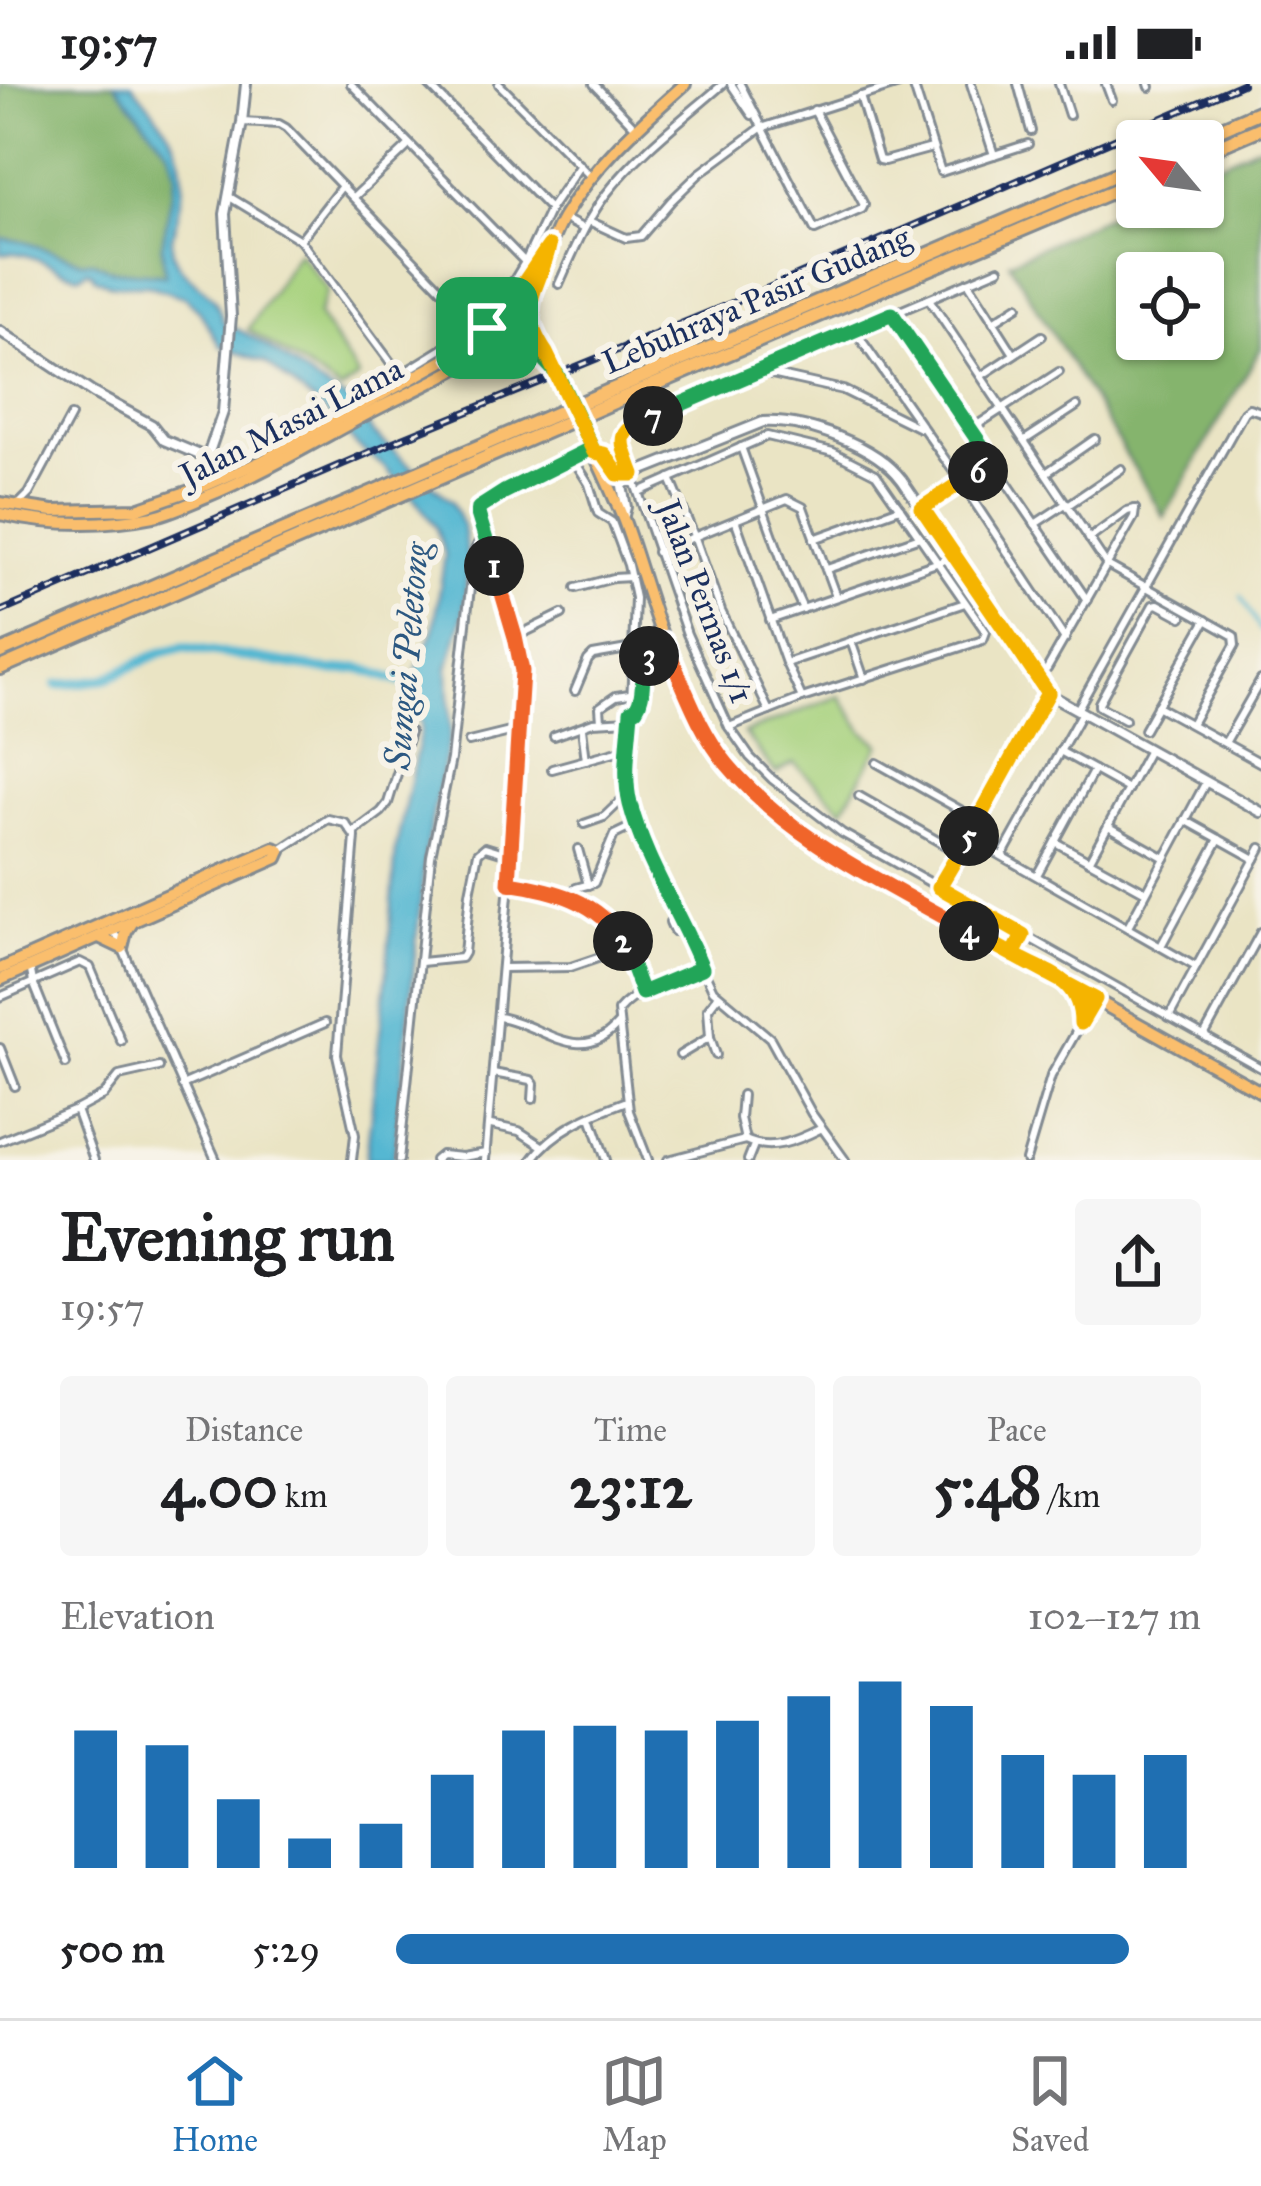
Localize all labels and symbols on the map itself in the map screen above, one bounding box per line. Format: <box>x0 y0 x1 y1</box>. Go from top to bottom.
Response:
north arrow <box>1116 120 1224 228</box>
street label: Lebuhraya Pasir Gudang <box>596 217 917 383</box>
pin <box>436 277 538 379</box>
street label: Jalan Masai Lama <box>171 349 410 497</box>
pin: 7 <box>623 386 683 446</box>
pin: 6 <box>948 441 1008 501</box>
street label: Jalan Permas 1/1 <box>646 491 762 709</box>
pin: 1 <box>464 536 524 596</box>
water label: Sungai Peletong <box>375 539 439 772</box>
pin: 3 <box>619 626 679 686</box>
pin: 5 <box>939 806 999 866</box>
pin: 4 <box>939 901 999 961</box>
pin: 2 <box>593 911 653 971</box>

